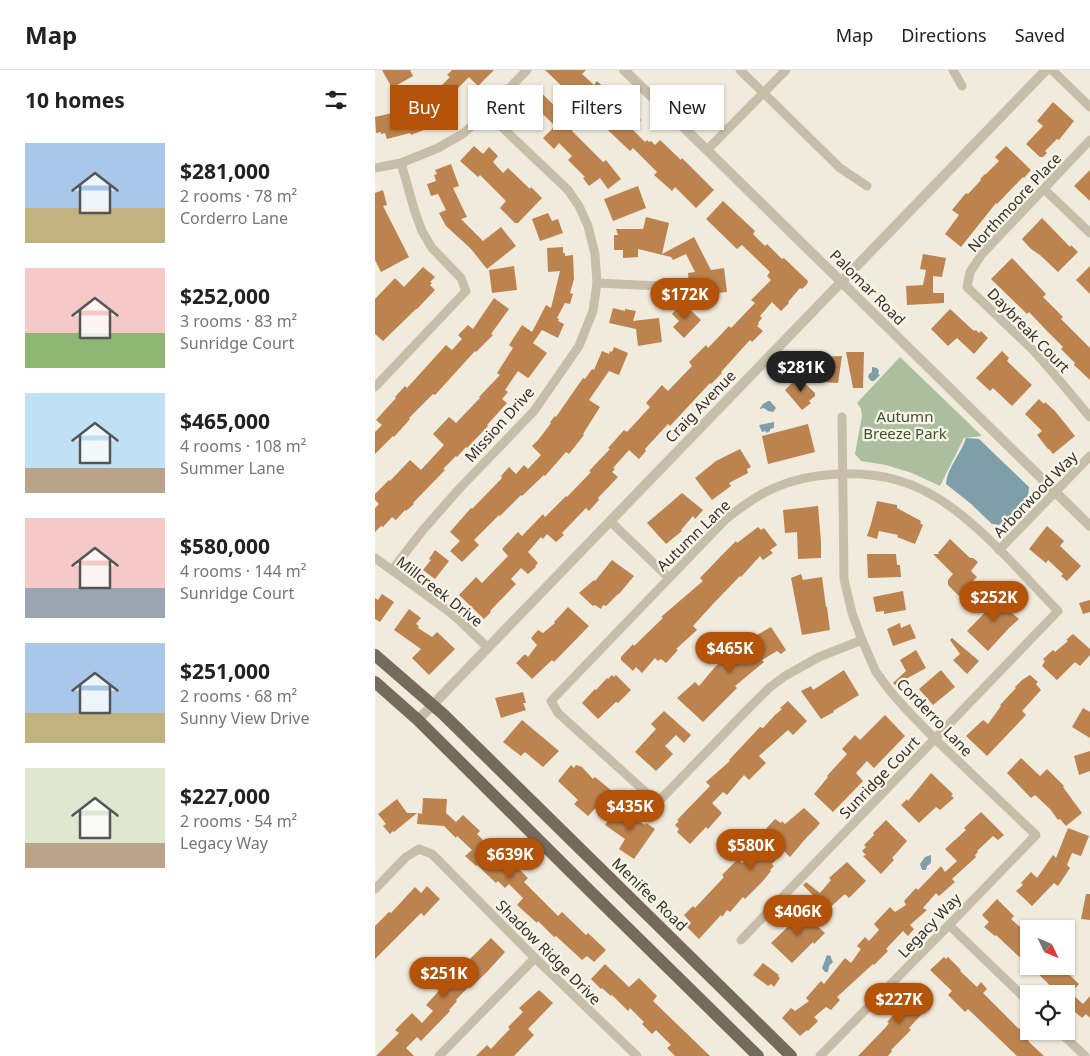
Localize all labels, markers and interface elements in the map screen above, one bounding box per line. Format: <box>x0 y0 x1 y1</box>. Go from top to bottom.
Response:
text: Map <box>25 18 77 51</box>
text: Map <box>836 23 873 47</box>
text: Directions <box>901 23 987 47</box>
text: Saved <box>1015 23 1065 47</box>
chip: Buy <box>390 85 458 130</box>
chip: Rent <box>468 85 543 130</box>
chip: Filters <box>553 85 640 130</box>
chip: New <box>650 85 724 130</box>
text: 10 homes <box>25 86 125 114</box>
icon: filters <box>322 86 350 114</box>
street label: Northmoore Place <box>963 148 1065 256</box>
text: $281,000 <box>180 157 270 185</box>
icon: home <box>65 163 125 223</box>
text: 2 rooms · 78 m² <box>180 185 297 207</box>
text: Corderro Lane <box>180 207 288 229</box>
street label: Palomar Road <box>826 245 910 329</box>
pin: $172K <box>650 278 720 320</box>
text: $252,000 <box>180 282 270 310</box>
text: $172K <box>661 283 709 305</box>
street label: Daybreak Court <box>983 283 1075 377</box>
icon: home <box>65 288 125 348</box>
text: 3 rooms · 83 m² <box>180 310 297 332</box>
text: Sunridge Court <box>180 332 294 354</box>
pin: $281K <box>766 350 836 393</box>
text: $281K <box>777 356 825 378</box>
street label: Craig Avenue <box>660 365 740 447</box>
street label: Mission Drive <box>460 382 538 466</box>
park label: Autumn Breeze Park <box>863 406 947 443</box>
text: $465,000 <box>180 407 270 435</box>
icon: home <box>65 413 125 473</box>
text: 4 rooms · 108 m² <box>180 435 306 457</box>
street label: Arborwood Way <box>989 446 1082 542</box>
text: Summer Lane <box>180 457 285 479</box>
street label: Autumn Lane <box>652 495 734 575</box>
text: $580,000 <box>180 532 270 560</box>
icon: home <box>65 538 125 598</box>
street label: Millcreek Drive <box>393 551 487 631</box>
text: 4 rooms · 144 m² <box>180 560 306 582</box>
pin: $252K <box>959 580 1029 623</box>
text: Sunridge Court <box>180 582 294 604</box>
text: $252K <box>970 586 1018 608</box>
pin: $465K <box>695 632 765 674</box>
text: $465K <box>706 637 754 659</box>
text: $251,000 <box>180 657 270 685</box>
icon: home <box>65 663 125 723</box>
street label: Corderro Lane <box>893 674 977 760</box>
text: 2 rooms · 68 m² <box>180 685 297 707</box>
text: Sunny View Drive <box>180 707 310 729</box>
street label: Sunridge Court <box>835 731 924 822</box>
text: $227,000 <box>180 782 270 810</box>
icon: home <box>65 788 125 848</box>
pin: $435K <box>595 790 665 832</box>
text: $435K <box>606 795 654 817</box>
text: 2 rooms · 54 m² <box>180 810 297 832</box>
pin: $580K <box>716 828 786 871</box>
text: Legacy Way <box>180 832 268 854</box>
text: $580K <box>727 834 775 856</box>
pin: $639K <box>475 838 545 880</box>
text: $639K <box>486 843 534 865</box>
street label: Menifee Road <box>608 853 692 935</box>
street label: Legacy Way <box>893 888 965 962</box>
pin: $406K <box>763 894 833 937</box>
street label: Shadow Ridge Drive <box>492 895 606 1009</box>
text: $406K <box>774 900 822 922</box>
north arrow <box>1020 920 1075 975</box>
map controls <box>1020 920 1075 1040</box>
pin: $251K <box>409 956 479 999</box>
text: $251K <box>420 962 468 984</box>
pin: $227K <box>864 982 934 1025</box>
button: locate <box>1020 985 1075 1040</box>
text: $227K <box>875 988 923 1010</box>

